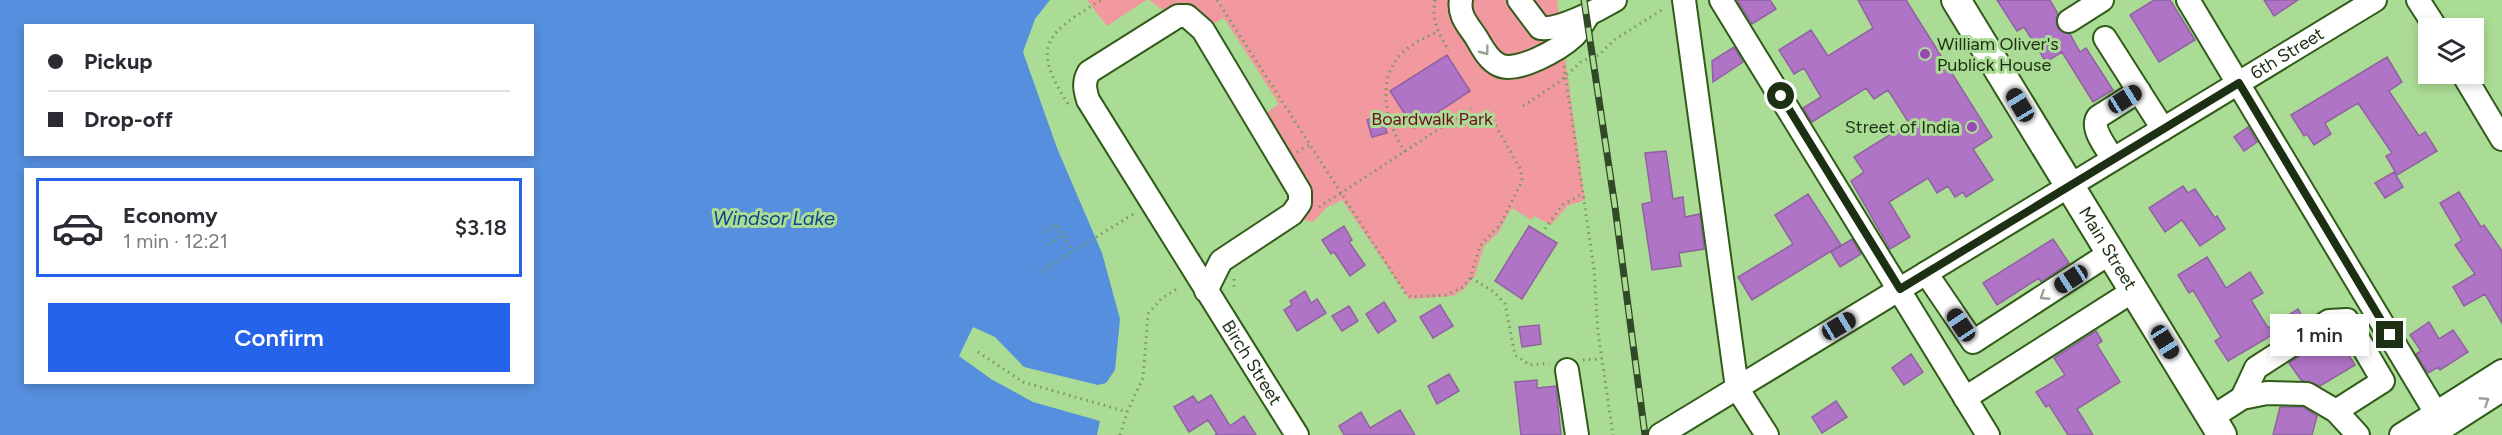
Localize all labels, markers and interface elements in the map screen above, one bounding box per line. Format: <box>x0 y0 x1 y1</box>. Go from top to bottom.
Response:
map controls <box>2418 18 2484 84</box>
button: layers <box>2418 18 2484 84</box>
street label: 6th Street <box>2246 23 2328 84</box>
place label: William Oliver's Publick House <box>1937 33 2059 76</box>
one-way arrow <box>1478 44 1489 55</box>
marker: William Oliver's Publick House <box>1918 47 1932 61</box>
text: Pickup <box>84 48 153 75</box>
route start <box>1767 82 1794 109</box>
car <box>2105 82 2145 116</box>
car <box>2003 85 2037 125</box>
text: Drop-off <box>84 106 173 133</box>
park label: Boardwalk Park <box>1371 108 1493 130</box>
place label: Street of India <box>1845 116 1960 138</box>
marker: Street of India <box>1965 120 1979 134</box>
icon: car <box>51 201 105 255</box>
text: Economy <box>123 202 218 229</box>
street label: Main Street <box>2074 203 2142 294</box>
water label: Windsor Lake <box>713 206 835 230</box>
text: $3.18 <box>455 214 507 241</box>
text: 1 min · 12:21 <box>123 229 228 253</box>
car <box>2051 262 2091 296</box>
one-way arrow <box>2039 289 2050 300</box>
button: Confirm <box>48 303 510 372</box>
car <box>1943 305 1979 345</box>
car <box>1819 309 1859 343</box>
callout: 1 min <box>2270 314 2369 356</box>
street label: Birch Street <box>1217 316 1287 409</box>
route end <box>2376 321 2403 348</box>
car <box>2148 322 2182 362</box>
text: 1 min <box>2296 323 2343 347</box>
one-way arrow <box>2478 397 2489 408</box>

